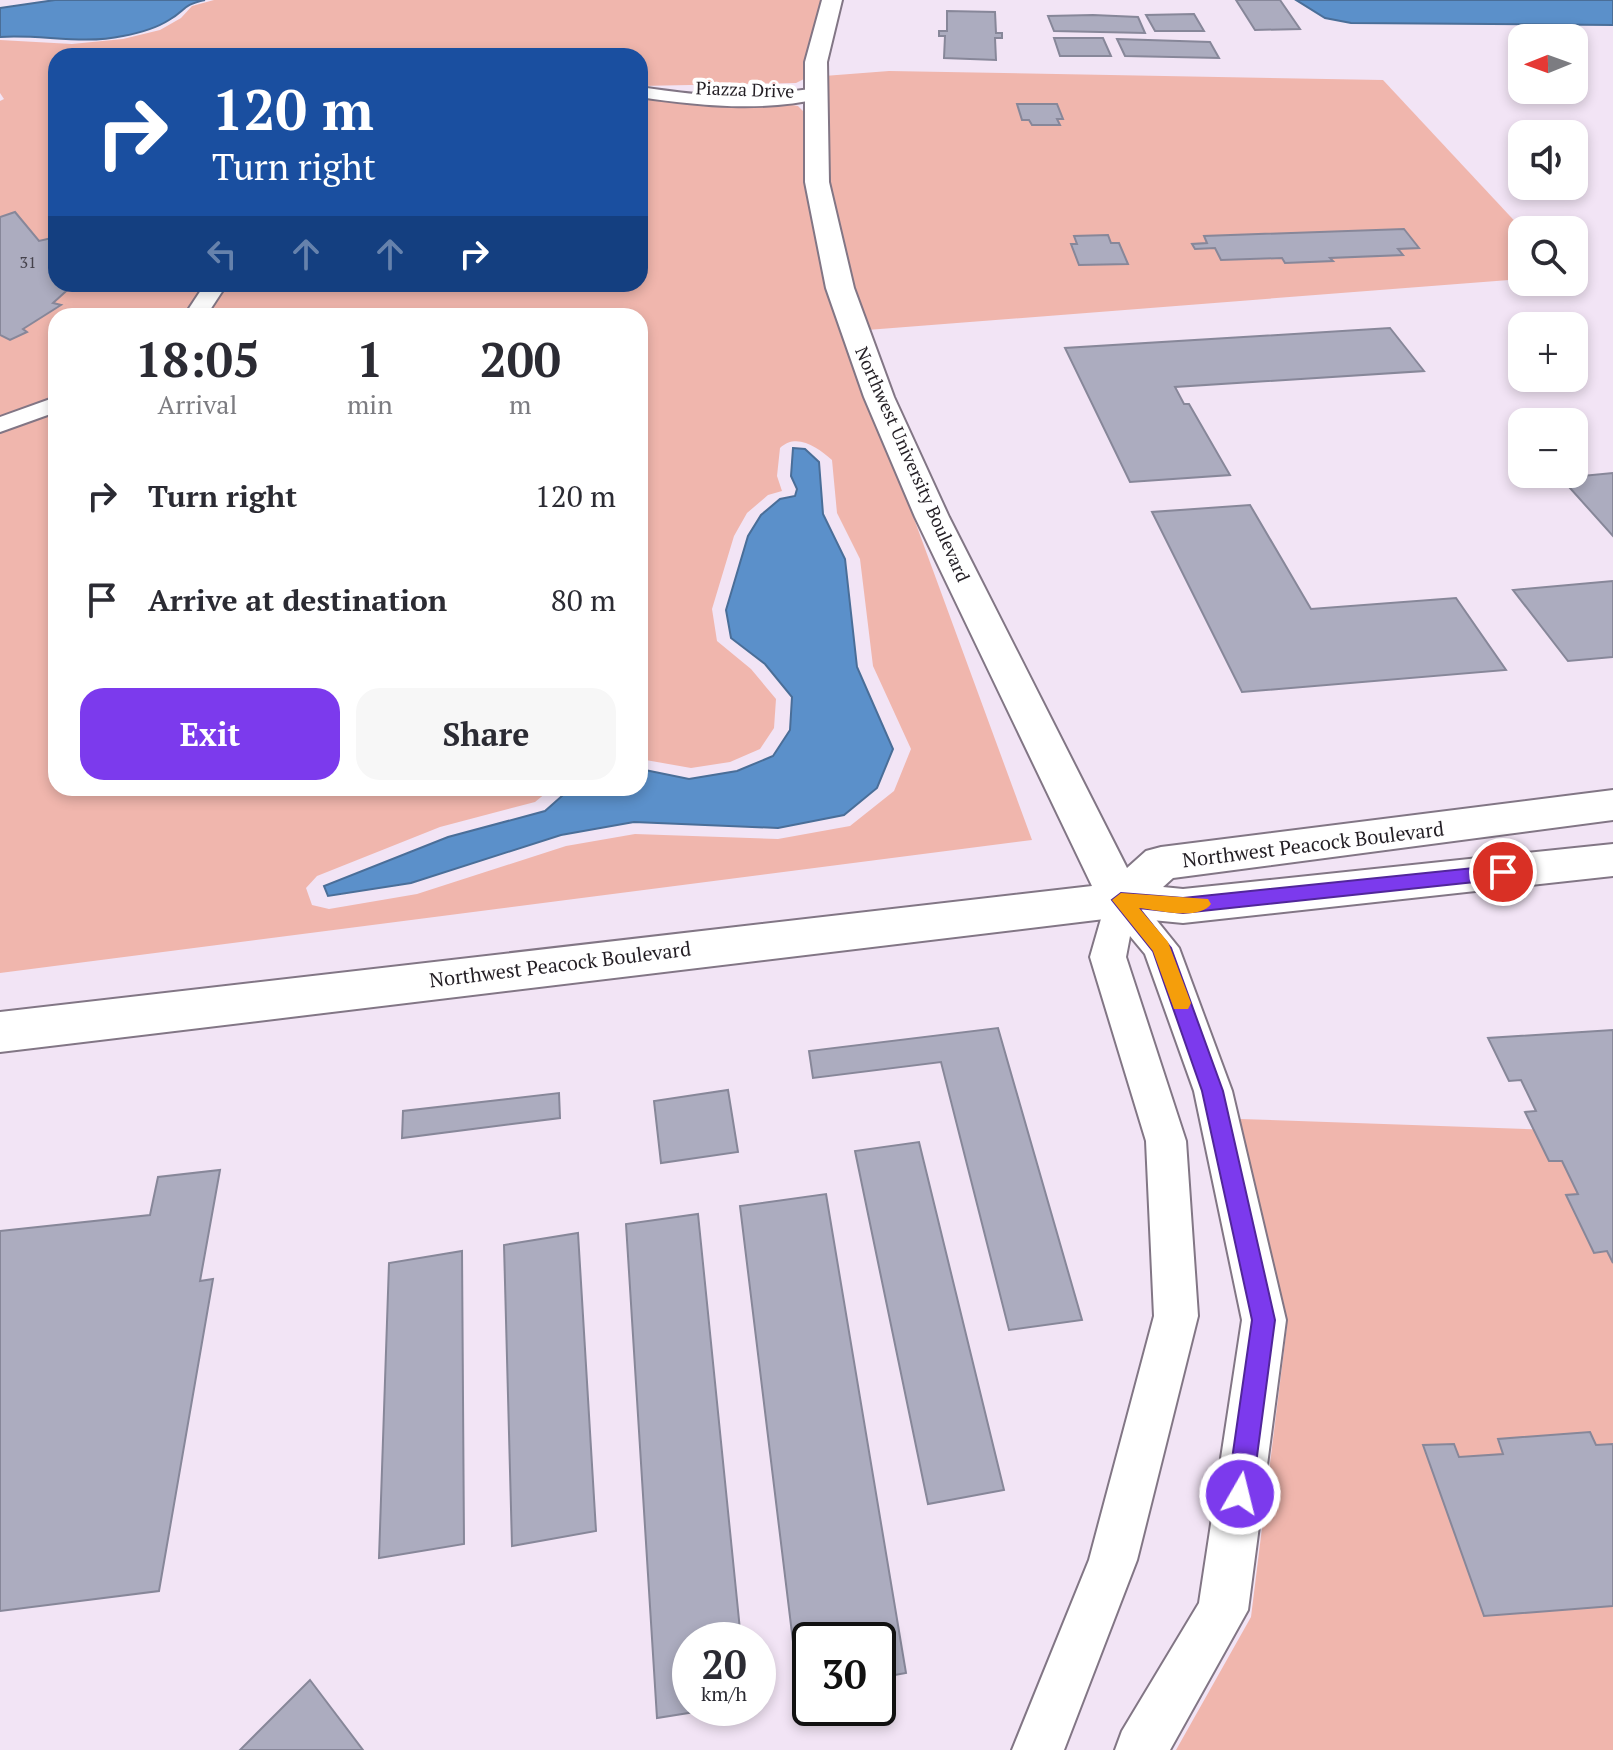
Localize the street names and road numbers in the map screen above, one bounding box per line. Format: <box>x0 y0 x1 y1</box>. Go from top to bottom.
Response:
street label: Piazza Drive <box>695 75 795 103</box>
street label: Northwest University Boulevard <box>850 343 976 585</box>
street label: Northwest Peacock Boulevard <box>1181 815 1445 873</box>
street label: Northwest Peacock Boulevard <box>428 935 692 993</box>

